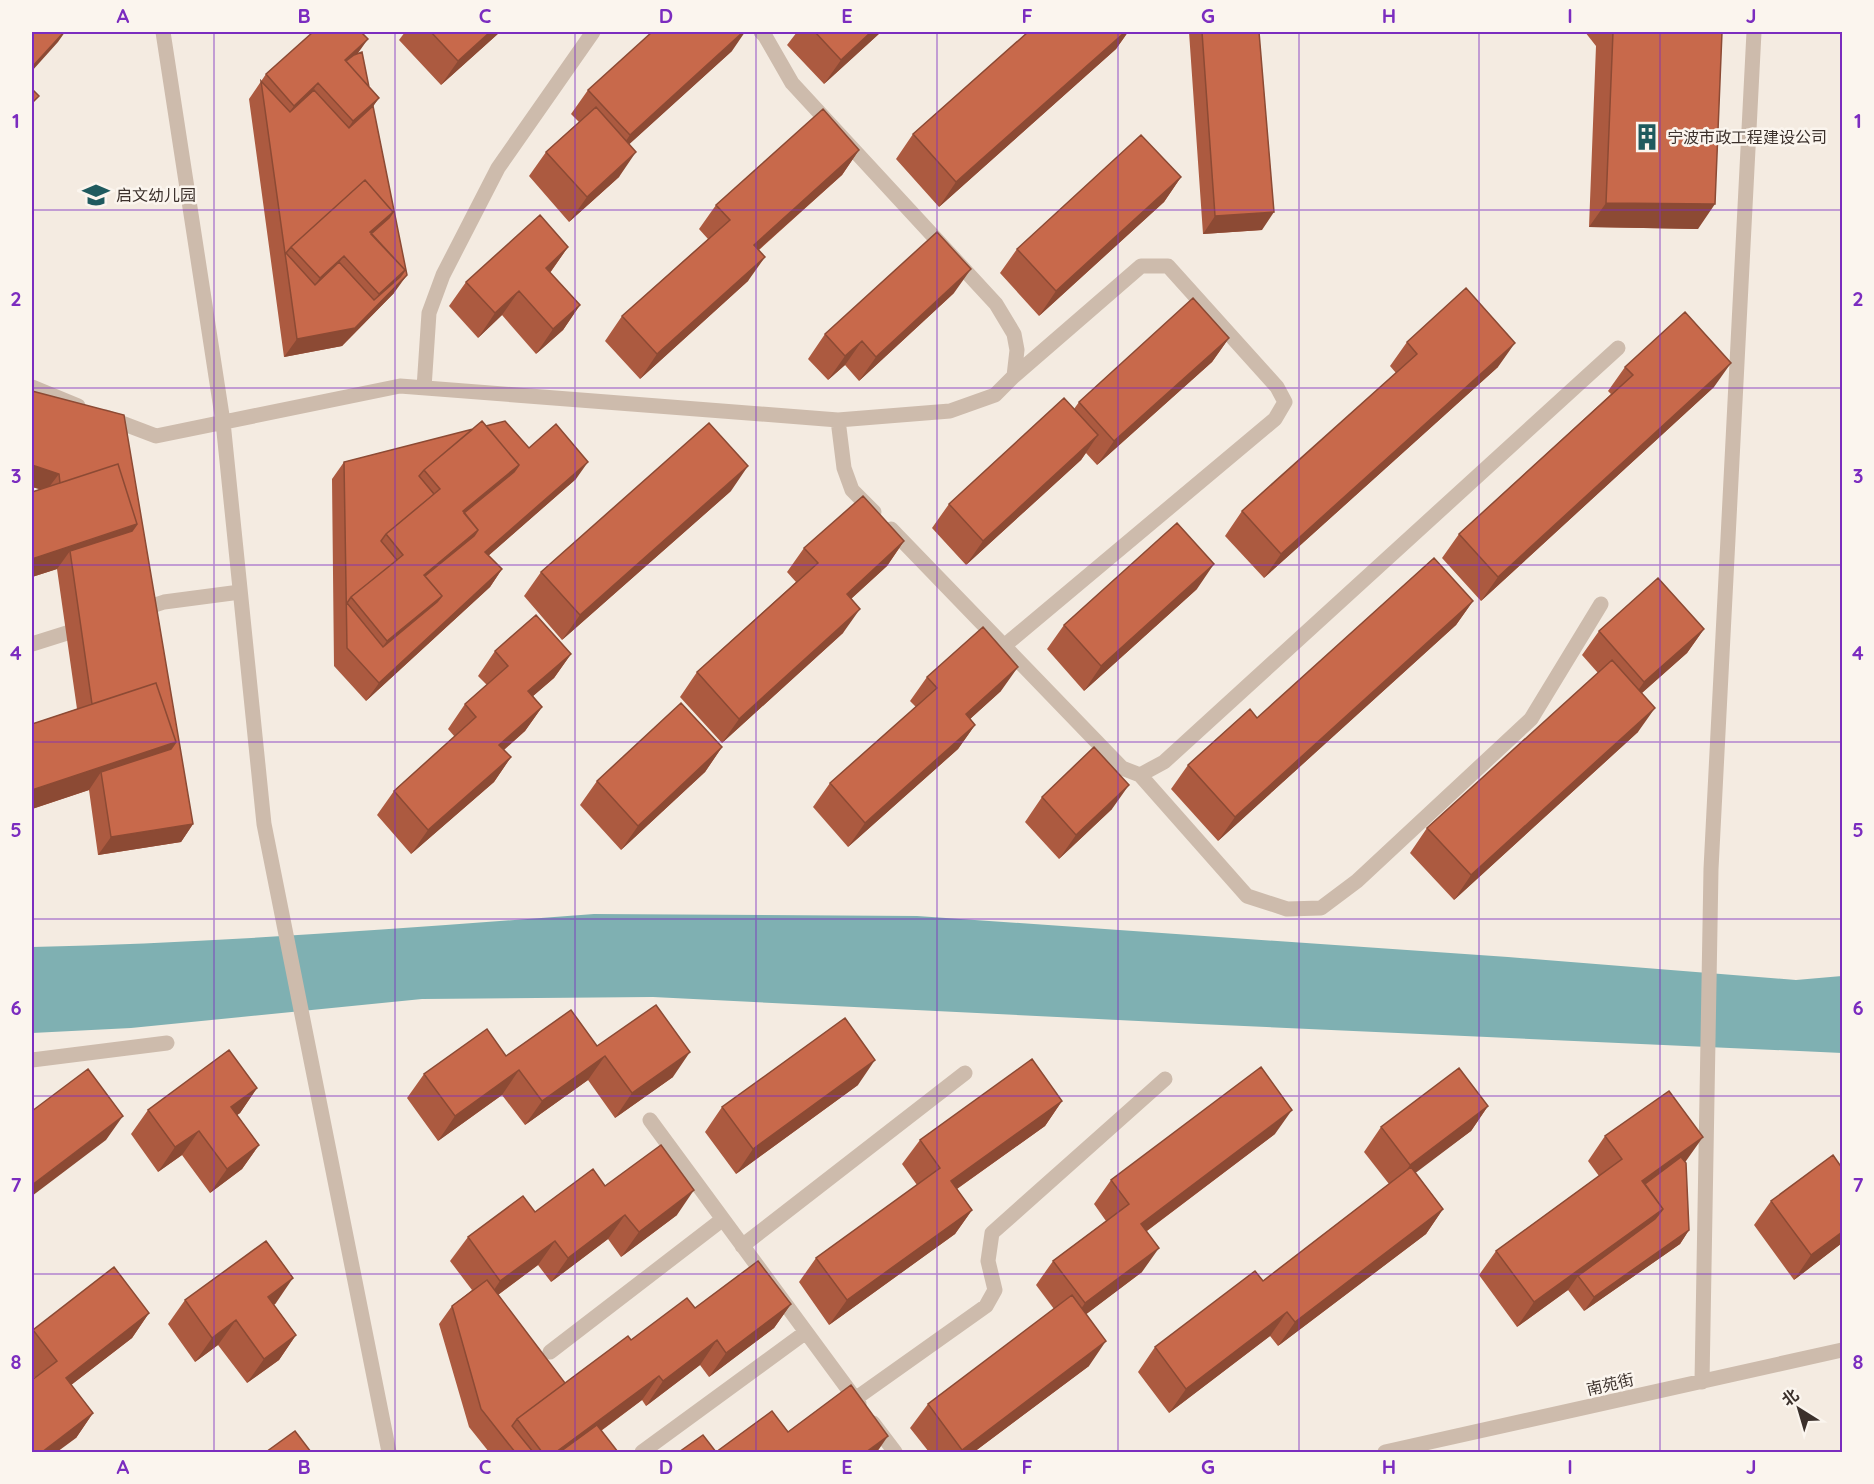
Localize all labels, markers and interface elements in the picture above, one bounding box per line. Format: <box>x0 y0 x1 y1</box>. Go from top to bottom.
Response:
text: A <box>117 3 130 28</box>
text: B <box>297 3 311 28</box>
text: C <box>479 3 492 28</box>
text: D <box>659 3 673 28</box>
text: E <box>841 3 853 28</box>
text: F <box>1021 3 1033 28</box>
text: G <box>1201 3 1215 28</box>
text: H <box>1382 3 1396 28</box>
text: I <box>1567 3 1573 28</box>
text: J <box>1745 3 1757 28</box>
text: 1 <box>12 108 20 133</box>
text: 1 <box>1854 108 1862 133</box>
building icon: 宁波市政工程建设公司 <box>1632 122 1662 152</box>
place label: 宁波市政工程建设公司 <box>1667 127 1827 147</box>
school or university icon: 启文幼儿园 <box>81 180 111 210</box>
place label: 启文幼儿园 <box>116 185 196 205</box>
text: 2 <box>10 286 22 311</box>
text: 2 <box>1852 286 1864 311</box>
text: 3 <box>11 463 21 488</box>
text: 3 <box>1853 463 1863 488</box>
text: 4 <box>10 640 22 665</box>
text: 4 <box>1852 640 1864 665</box>
text: 5 <box>10 817 22 842</box>
text: 5 <box>1852 817 1864 842</box>
text: 6 <box>10 995 22 1020</box>
text: 6 <box>1852 995 1864 1020</box>
text: 7 <box>11 1172 22 1197</box>
text: 7 <box>1853 1172 1864 1197</box>
text: 8 <box>11 1349 22 1374</box>
text: 8 <box>1853 1349 1864 1374</box>
street label: 南苑街 <box>1584 1369 1636 1399</box>
north arrow <box>1769 1379 1829 1439</box>
text: 北 <box>1778 1384 1802 1410</box>
text: A <box>117 1454 130 1479</box>
text: B <box>297 1454 311 1479</box>
text: C <box>479 1454 492 1479</box>
text: D <box>659 1454 673 1479</box>
text: E <box>841 1454 853 1479</box>
text: F <box>1021 1454 1033 1479</box>
text: G <box>1201 1454 1215 1479</box>
text: H <box>1382 1454 1396 1479</box>
text: I <box>1567 1454 1573 1479</box>
text: J <box>1745 1454 1757 1479</box>

